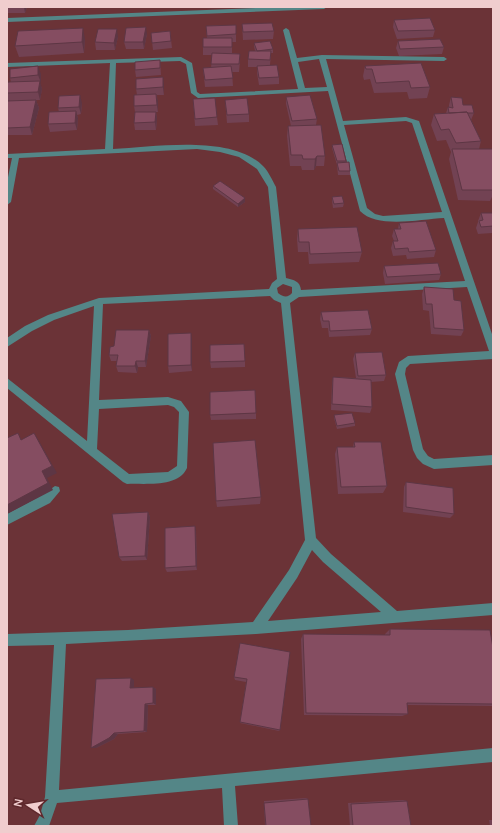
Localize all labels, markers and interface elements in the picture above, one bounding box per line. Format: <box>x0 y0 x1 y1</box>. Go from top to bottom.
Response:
north arrow <box>8 785 48 825</box>
text: N <box>10 797 26 808</box>

